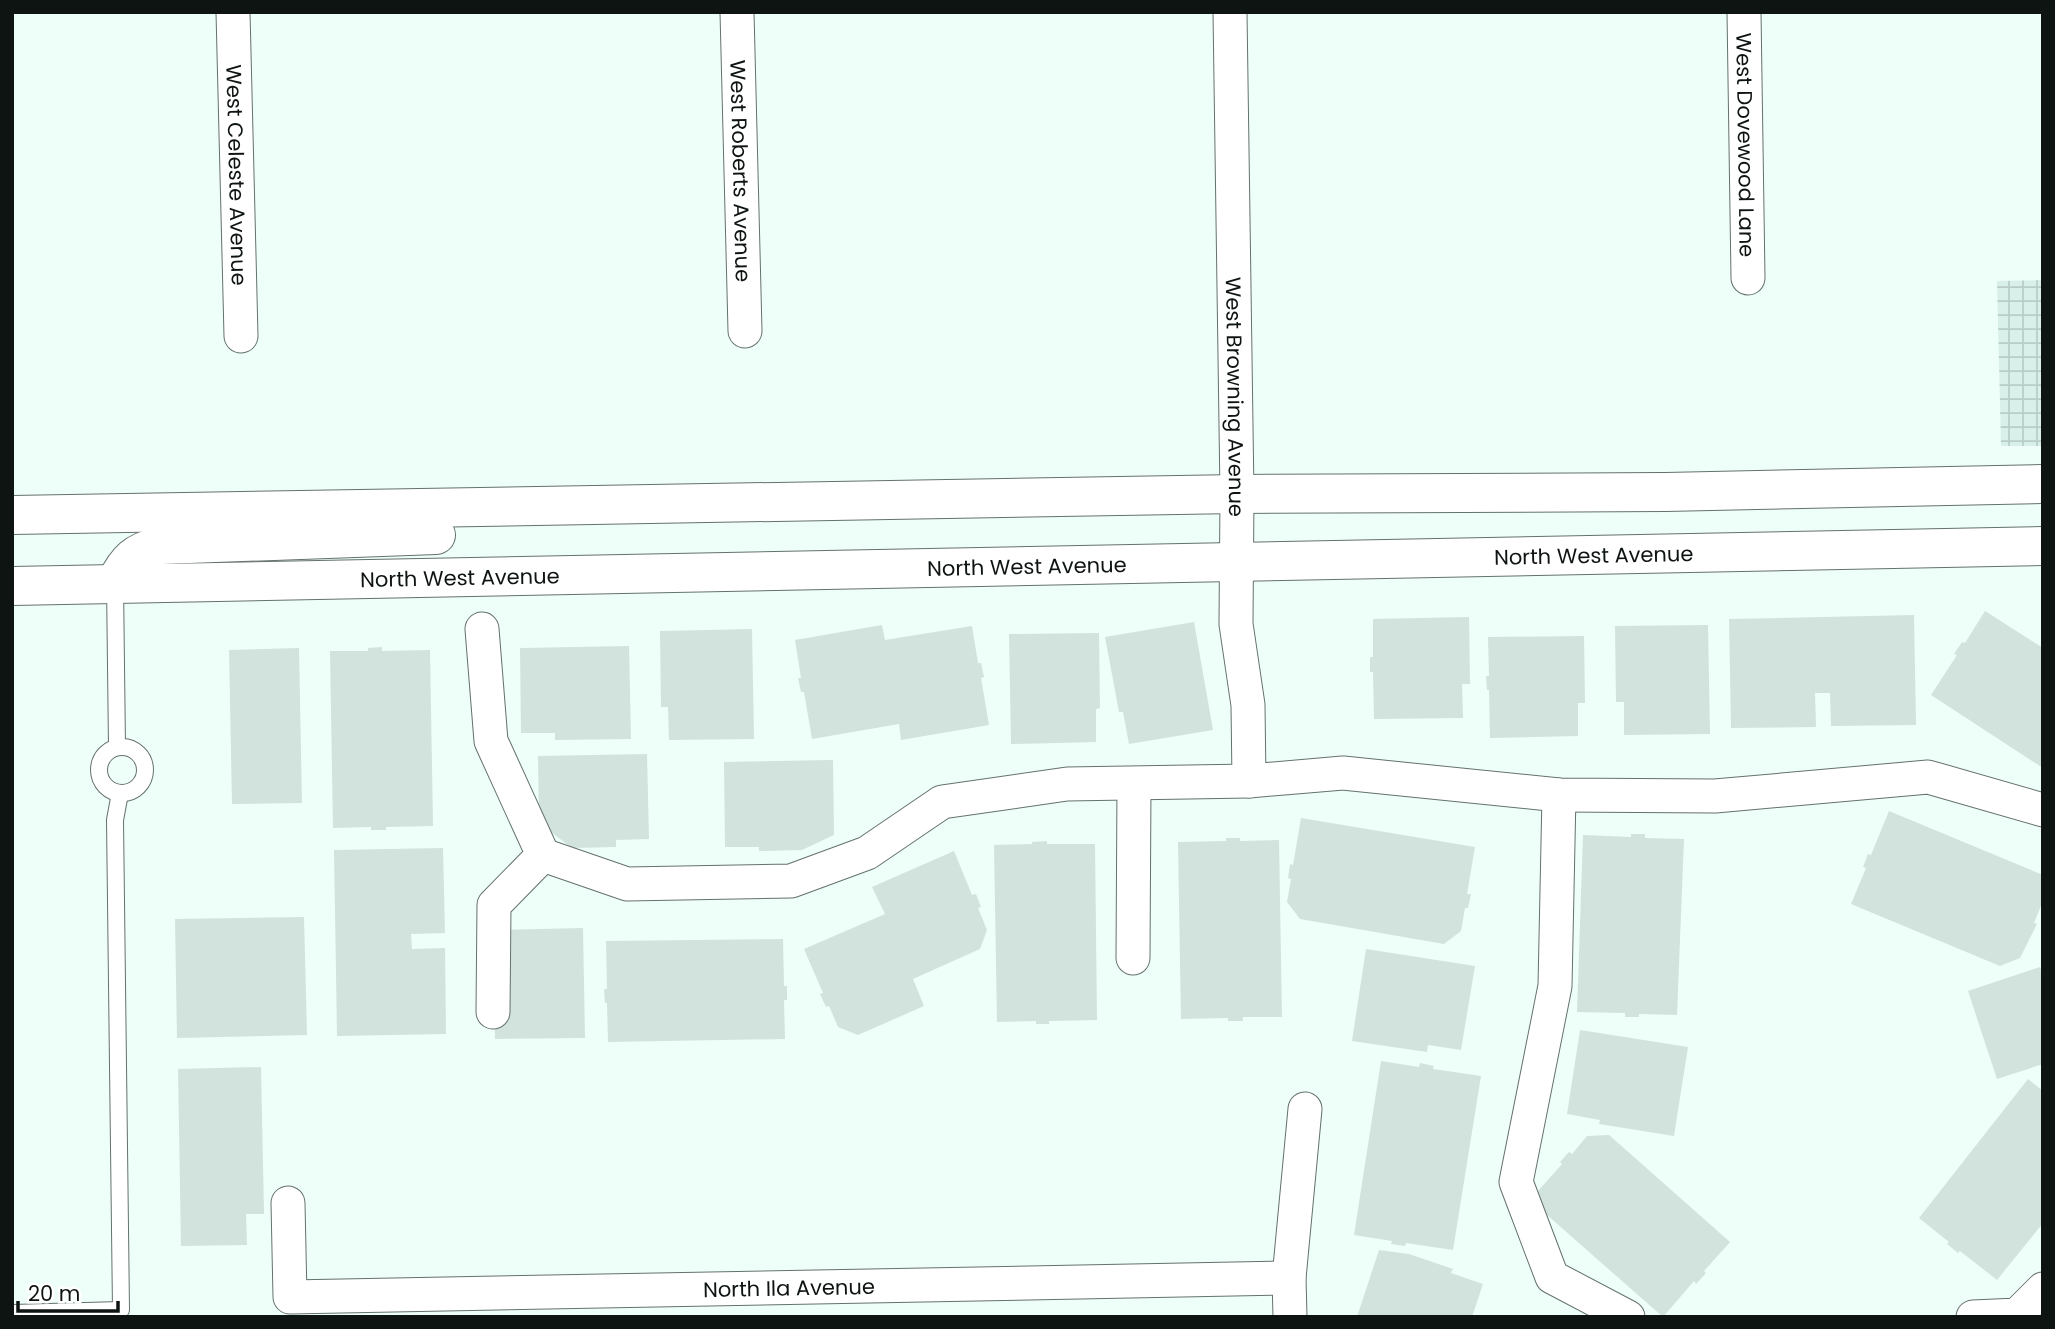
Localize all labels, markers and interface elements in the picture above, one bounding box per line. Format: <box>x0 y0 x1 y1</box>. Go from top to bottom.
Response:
street label: West Dovewood Lane <box>1730 32 1762 257</box>
street label: West Roberts Avenue <box>724 60 758 282</box>
street label: West Celeste Avenue <box>220 64 254 286</box>
street label: West Browning Avenue <box>1219 277 1252 517</box>
street label: North West Avenue <box>1494 538 1694 571</box>
street label: North West Avenue <box>927 550 1127 582</box>
street label: North West Avenue <box>360 561 560 594</box>
scale bar <box>18 1270 117 1314</box>
street label: North Ila Avenue <box>703 1271 875 1304</box>
text: 20 m <box>28 1279 81 1308</box>

